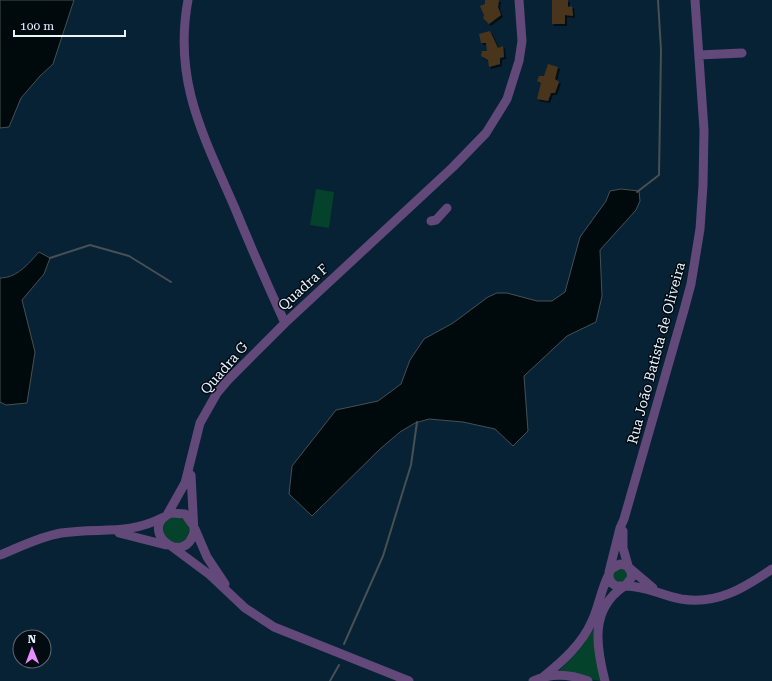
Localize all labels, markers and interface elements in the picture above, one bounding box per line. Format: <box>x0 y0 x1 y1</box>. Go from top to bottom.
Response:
scale bar <box>14 12 125 38</box>
text: 100 m <box>20 19 54 33</box>
street label: Rua João Batista de Oliveira <box>624 260 688 446</box>
street label: Quadra F <box>275 261 331 313</box>
street label: Quadra G <box>197 339 251 397</box>
north arrow <box>12 629 52 669</box>
text: N <box>27 633 37 646</box>

